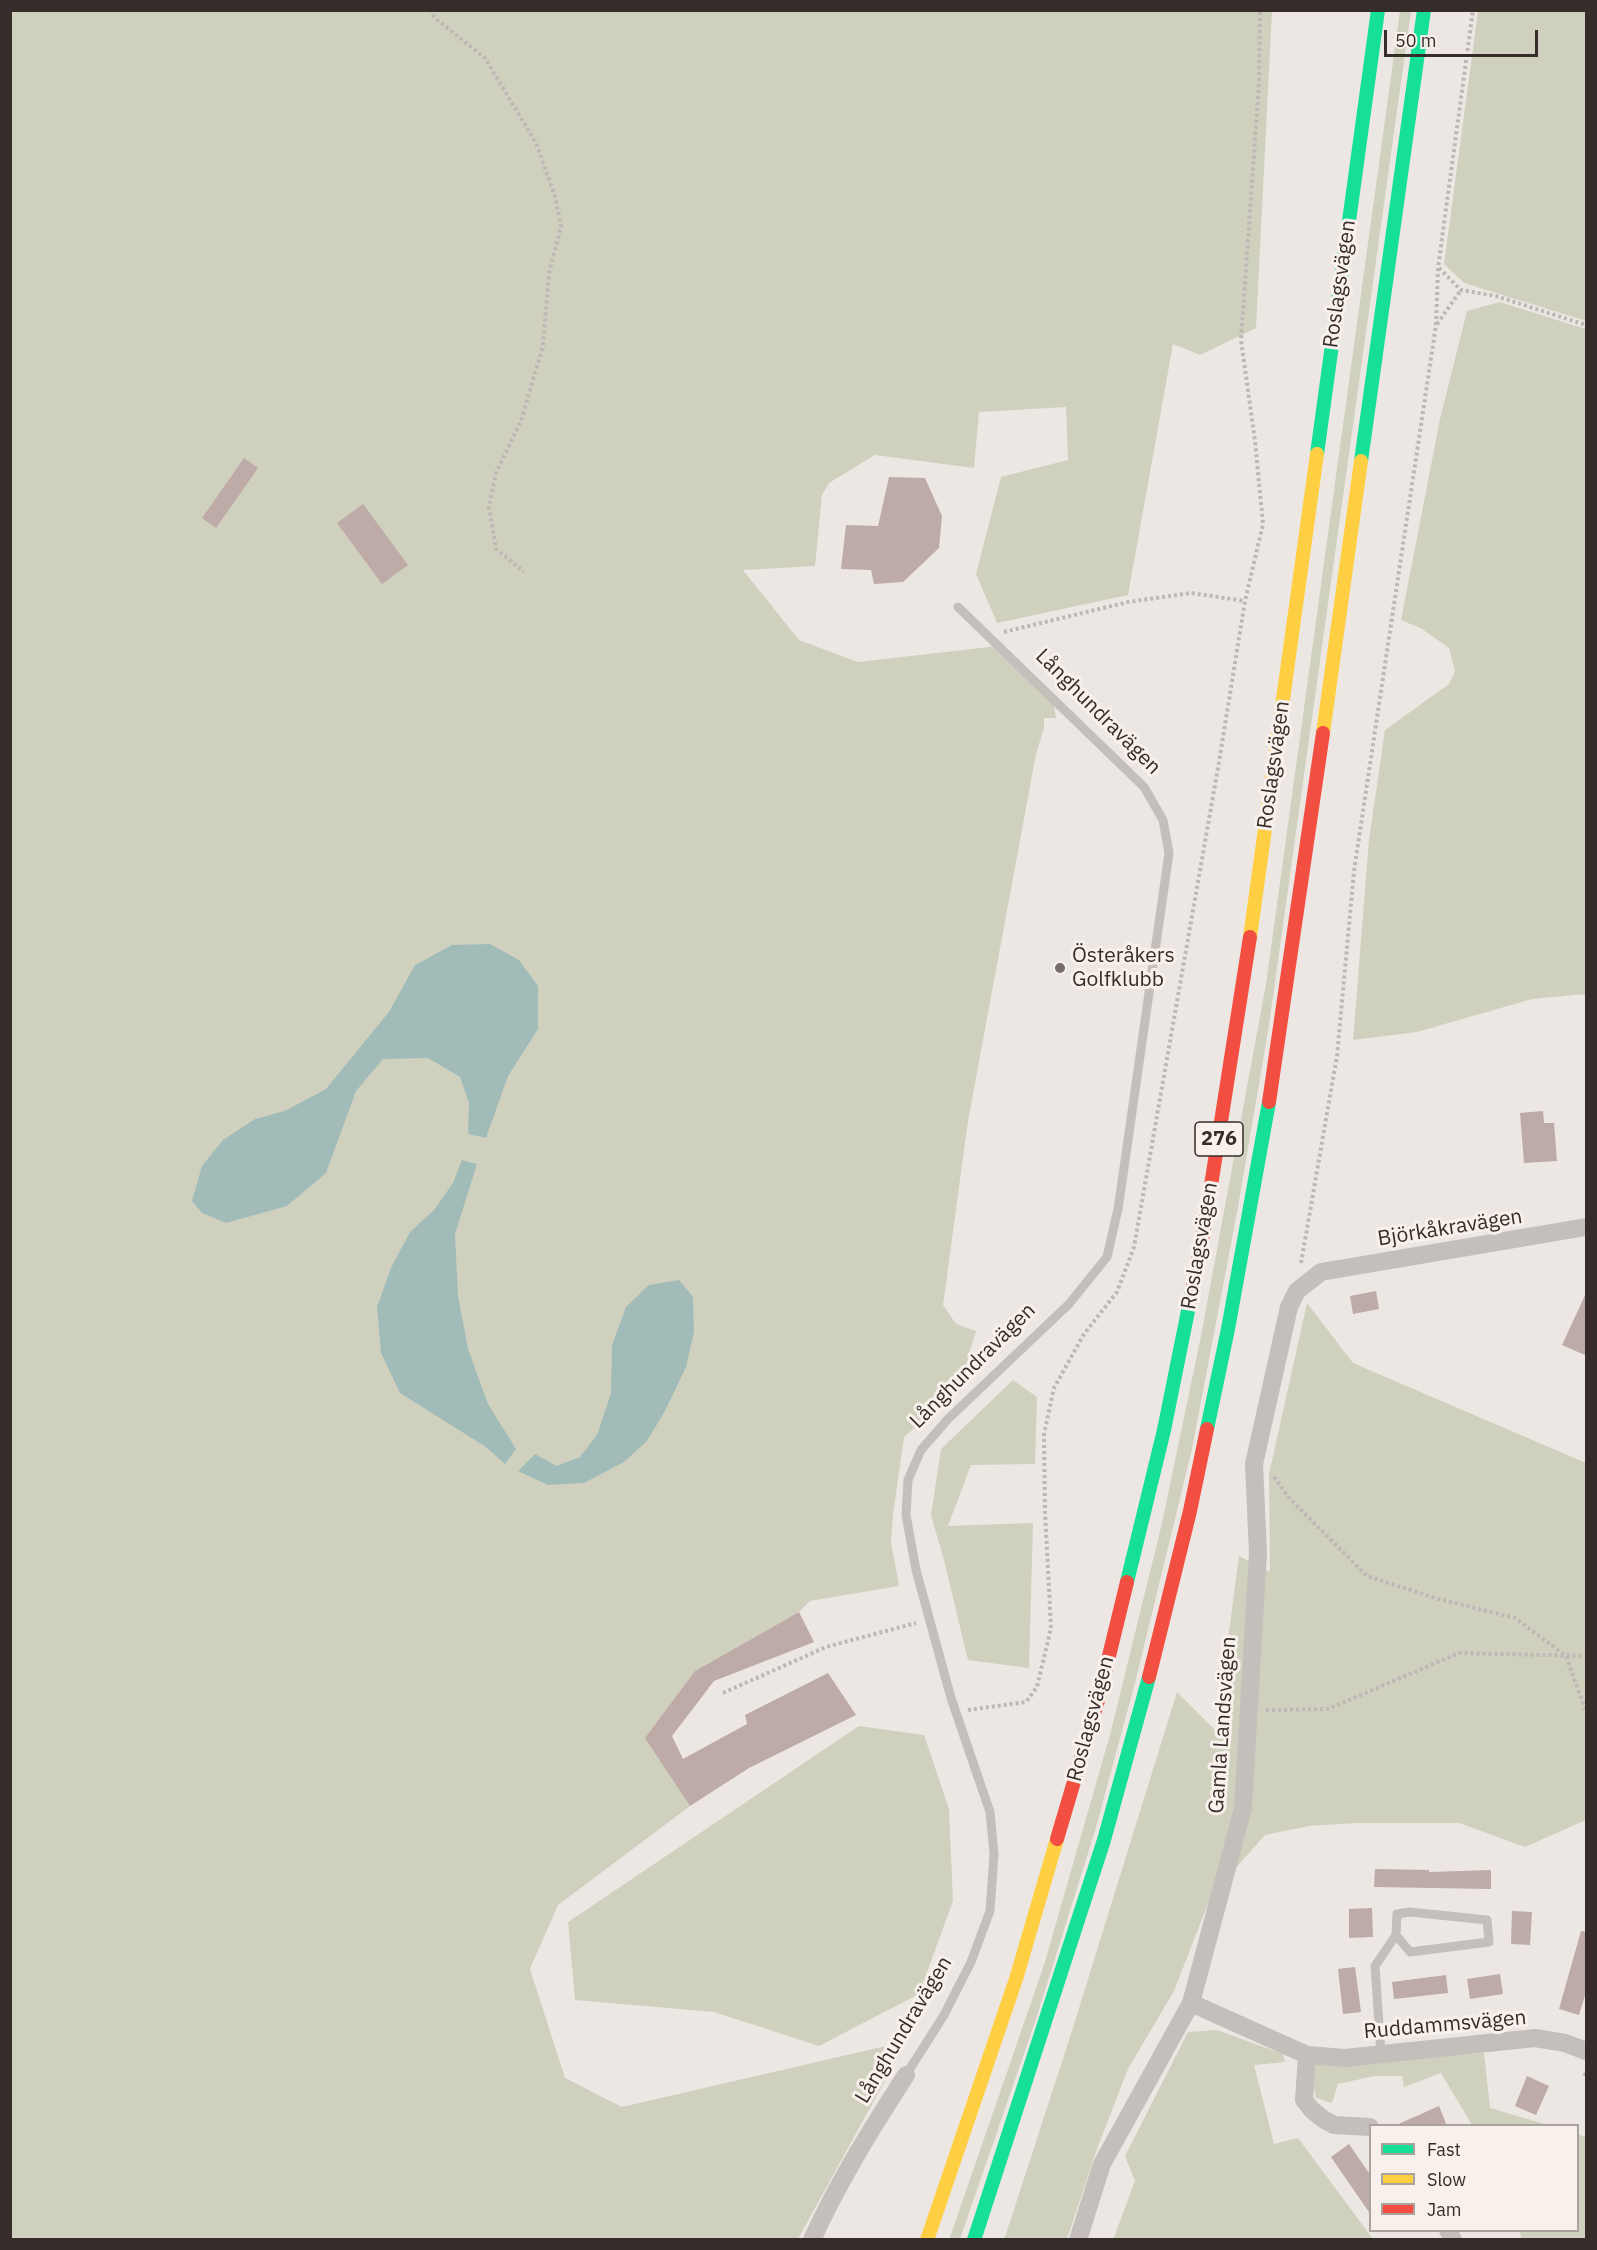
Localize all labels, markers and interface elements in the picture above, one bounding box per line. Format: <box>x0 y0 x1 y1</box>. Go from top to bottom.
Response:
scale bar <box>1387 18 1542 56</box>
text: 50 m <box>1395 29 1437 52</box>
street label: Roslagsvägen <box>1319 218 1361 350</box>
street label: Långhundravägen <box>1030 644 1166 780</box>
street label: Roslagsvägen <box>1253 699 1295 831</box>
place label: Österåkers Golfklubb <box>1072 943 1175 993</box>
marker: Österåkers Golfklubb <box>1053 961 1067 975</box>
road number: 276 <box>1195 1122 1243 1156</box>
street label: Roslagsvägen <box>1176 1180 1224 1312</box>
street label: Björkåkravägen <box>1376 1204 1524 1252</box>
street label: Långhundravägen <box>905 1298 1041 1434</box>
street label: Gamla Landsvägen <box>1204 1636 1242 1814</box>
street label: Roslagsvägen <box>1062 1654 1120 1784</box>
street label: Långhundravägen <box>850 1952 958 2108</box>
street label: Ruddammsvägen <box>1363 2005 1527 2045</box>
legend <box>1369 2124 1579 2232</box>
text: Fast <box>1427 2138 1461 2161</box>
text: Slow <box>1427 2168 1466 2191</box>
text: Jam <box>1427 2198 1462 2221</box>

